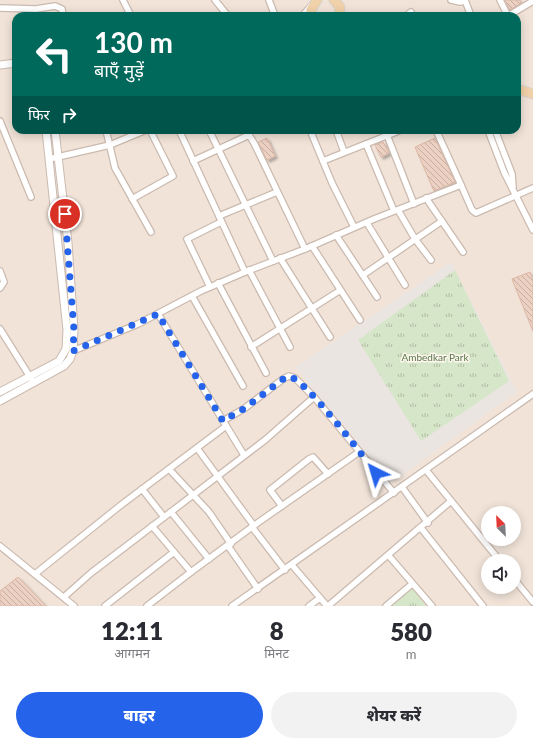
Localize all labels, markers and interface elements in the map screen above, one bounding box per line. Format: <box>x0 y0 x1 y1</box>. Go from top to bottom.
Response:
text: 130 m <box>94 25 173 59</box>
icon: left <box>28 28 80 80</box>
text: बाएँ मुड़ें <box>94 59 144 81</box>
icon: right <box>58 104 80 126</box>
text: फिर <box>28 105 50 123</box>
pin <box>48 197 82 231</box>
icon: arrive <box>54 203 76 225</box>
park label: Ambedkar Park <box>401 351 469 363</box>
position arrow <box>355 452 397 494</box>
north arrow <box>481 506 521 546</box>
map controls <box>481 506 521 594</box>
button: sound <box>481 554 521 594</box>
text: 12:11 <box>101 616 163 645</box>
text: 8 <box>270 616 284 645</box>
text: 580 <box>390 617 432 646</box>
text: आगमन <box>114 645 150 661</box>
text: मिनट <box>264 645 289 661</box>
text: m <box>406 646 416 662</box>
button: बाहर <box>16 692 263 738</box>
button: शेयर करें <box>271 692 517 738</box>

